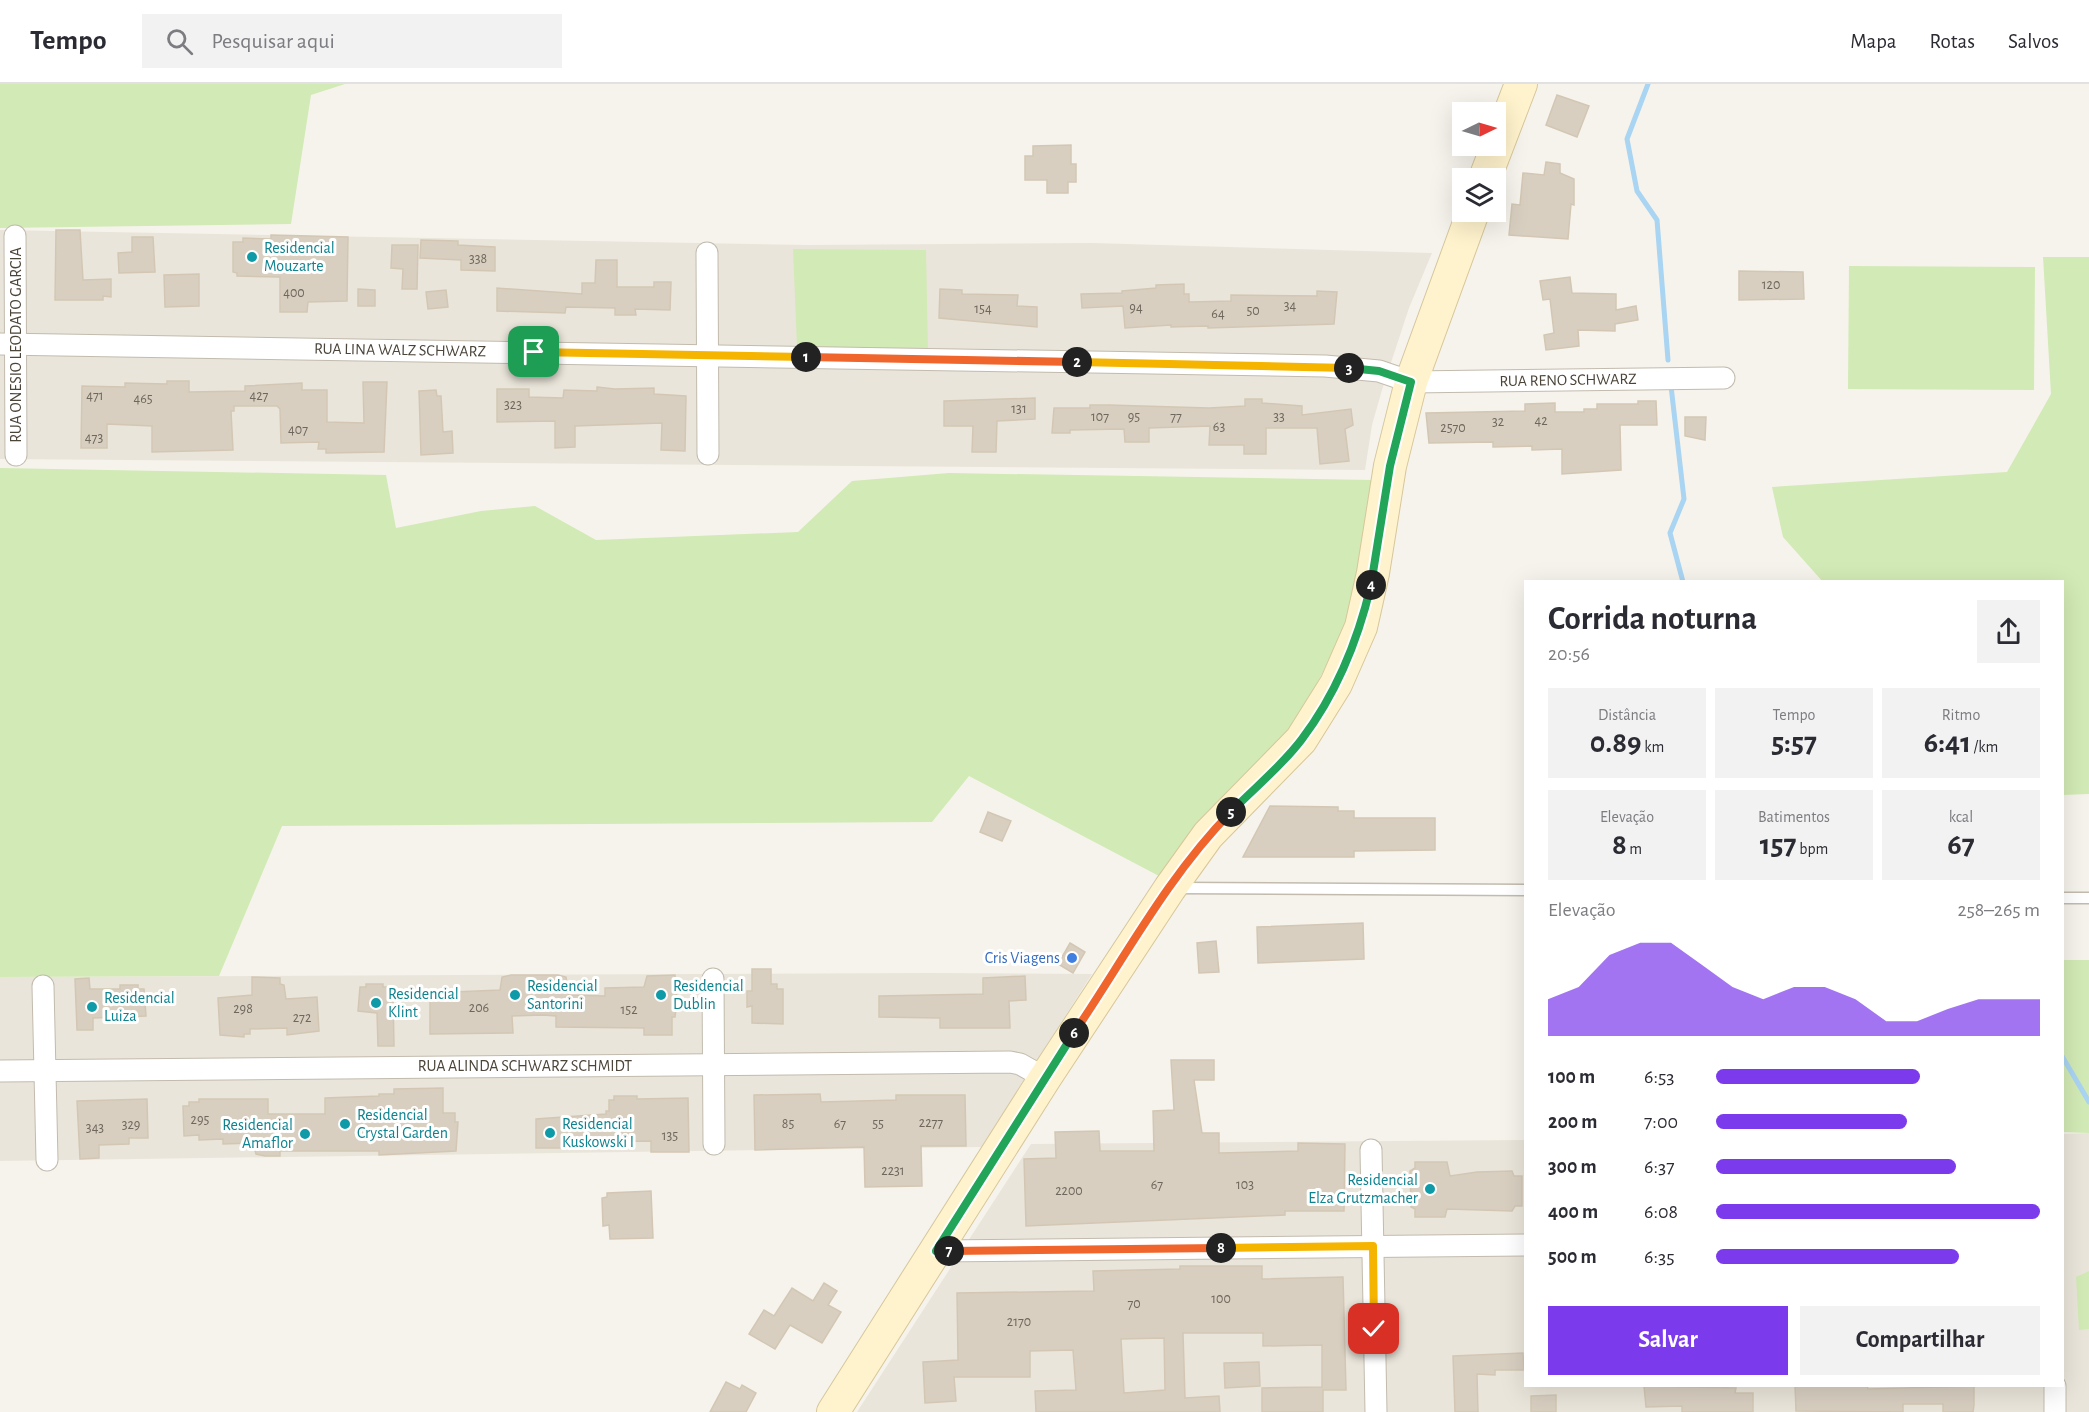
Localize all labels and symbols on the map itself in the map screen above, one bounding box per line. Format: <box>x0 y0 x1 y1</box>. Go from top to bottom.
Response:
north arrow <box>1452 102 1506 156</box>
place label: Residencial Mouzarte <box>264 240 335 274</box>
street label: RUA ONESIO LEODATO GARCIA <box>8 247 24 443</box>
marker: Residencial Mouzarte <box>245 250 259 264</box>
house number: 338 <box>469 252 487 266</box>
house number: 120 <box>1762 278 1780 292</box>
house number: 400 <box>283 286 305 300</box>
house number: 34 <box>1284 299 1297 313</box>
house number: 94 <box>1129 301 1143 315</box>
house number: 154 <box>974 302 992 316</box>
house number: 50 <box>1246 304 1260 318</box>
house number: 64 <box>1211 307 1225 321</box>
pin <box>508 326 559 377</box>
street label: RUA LINA WALZ SCHWARZ <box>314 341 486 359</box>
pin: 1 <box>791 342 821 372</box>
pin: 2 <box>1062 347 1092 377</box>
pin: 3 <box>1334 353 1364 383</box>
street label: RUA RENO SCHWARZ <box>1499 371 1637 389</box>
house number: 471 <box>86 389 104 403</box>
house number: 427 <box>250 389 269 403</box>
house number: 465 <box>133 392 153 406</box>
house number: 323 <box>504 398 522 412</box>
house number: 131 <box>1011 402 1027 416</box>
house number: 107 <box>1091 410 1109 424</box>
house number: 95 <box>1128 410 1140 424</box>
house number: 77 <box>1170 410 1182 424</box>
house number: 33 <box>1273 410 1285 424</box>
house number: 42 <box>1534 414 1548 428</box>
house number: 32 <box>1492 415 1504 429</box>
house number: 63 <box>1213 420 1225 434</box>
house number: 2570 <box>1440 421 1466 435</box>
house number: 407 <box>288 423 308 437</box>
house number: 473 <box>85 431 103 445</box>
pin: 4 <box>1356 570 1386 600</box>
pin: 5 <box>1216 797 1246 827</box>
place label: Cris Viagens <box>985 950 1060 966</box>
marker: Cris Viagens <box>1065 951 1079 965</box>
place label: Residencial Santorini <box>527 978 598 1012</box>
place label: Residencial Dublin <box>673 978 744 1012</box>
place label: Residencial Klint <box>388 986 459 1020</box>
marker: Residencial Santorini <box>508 988 522 1002</box>
marker: Residencial Dublin <box>654 988 668 1002</box>
place label: Residencial Luiza <box>104 990 175 1024</box>
marker: Residencial Klint <box>369 996 383 1010</box>
marker: Residencial Luiza <box>85 1000 99 1014</box>
house number: 206 <box>469 1001 489 1015</box>
house number: 298 <box>233 1002 253 1016</box>
house number: 152 <box>620 1003 638 1017</box>
house number: 272 <box>293 1011 311 1025</box>
pin: 6 <box>1059 1018 1089 1048</box>
street label: RUA ALINDA SCHWARZ SCHMIDT <box>418 1058 632 1074</box>
place label: Residencial Crystal Garden <box>357 1107 448 1142</box>
house number: 295 <box>191 1113 210 1127</box>
place label: Residencial Kuskowski I <box>562 1116 634 1150</box>
house number: 2277 <box>919 1116 943 1130</box>
place label: Residencial Amaflor <box>222 1117 294 1151</box>
marker: Residencial Crystal Garden <box>338 1117 352 1131</box>
house number: 85 <box>782 1117 794 1131</box>
house number: 67 <box>834 1117 846 1131</box>
house number: 55 <box>872 1117 884 1131</box>
house number: 329 <box>122 1118 140 1132</box>
house number: 343 <box>86 1121 104 1135</box>
marker: Residencial Kuskowski I <box>543 1126 557 1140</box>
marker: Residencial Amaflor <box>298 1127 312 1141</box>
house number: 135 <box>662 1129 678 1143</box>
house number: 2231 <box>881 1164 905 1178</box>
place label: Residencial Elza Grutzmacher <box>1308 1172 1419 1206</box>
house number: 67 <box>1151 1178 1163 1192</box>
house number: 103 <box>1236 1178 1254 1192</box>
marker: Residencial Elza Grutzmacher <box>1423 1182 1437 1196</box>
house number: 2200 <box>1055 1184 1083 1198</box>
pin: 8 <box>1206 1233 1236 1263</box>
pin: 7 <box>934 1236 964 1266</box>
house number: 100 <box>1211 1292 1231 1306</box>
house number: 70 <box>1127 1297 1141 1311</box>
pin <box>1348 1303 1399 1354</box>
house number: 2170 <box>1007 1315 1031 1329</box>

